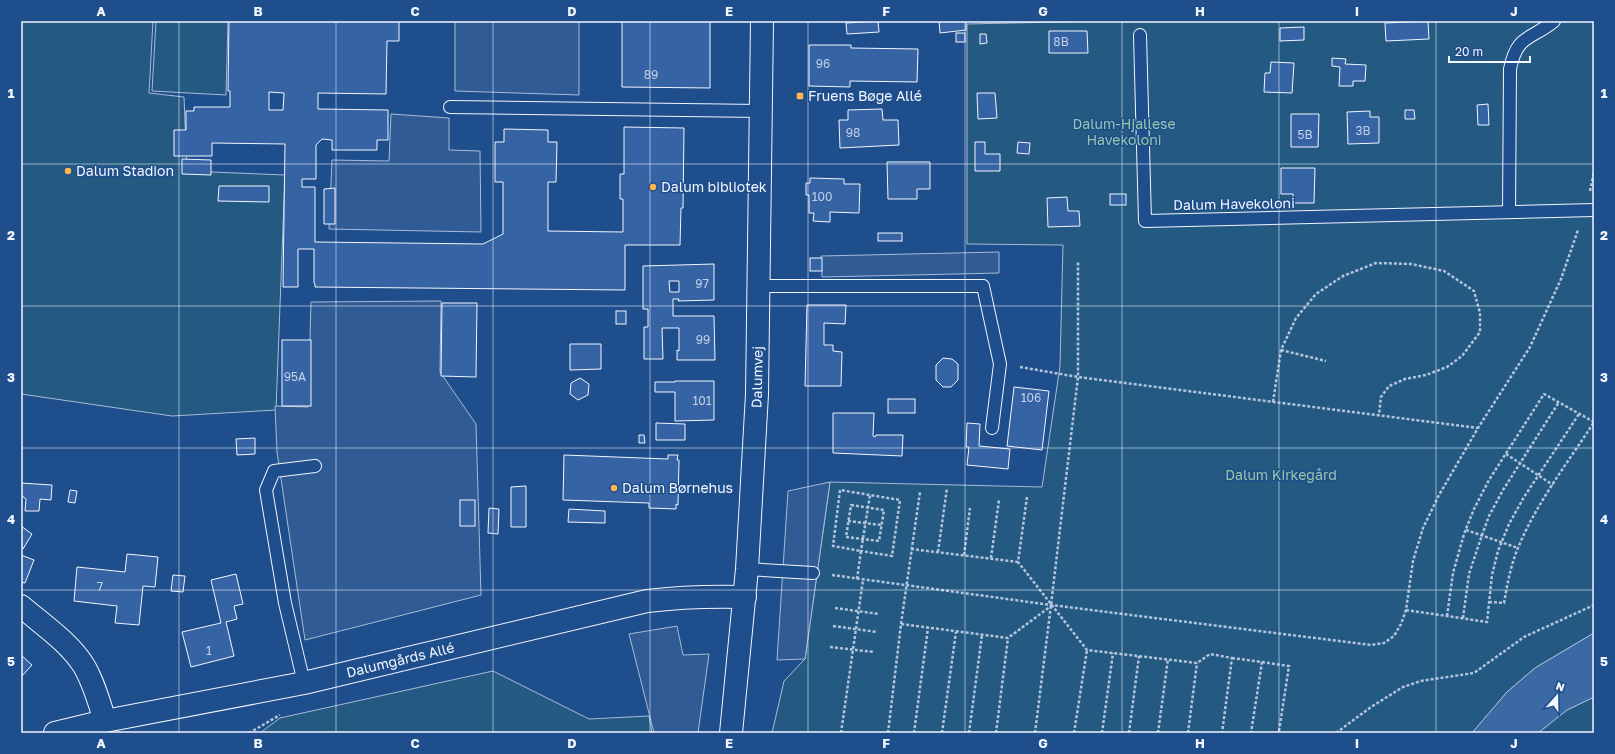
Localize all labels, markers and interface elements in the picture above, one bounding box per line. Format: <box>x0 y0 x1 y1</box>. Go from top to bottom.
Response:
text: A <box>96 3 106 19</box>
text: B <box>253 3 263 19</box>
text: C <box>410 3 420 19</box>
text: D <box>567 3 577 19</box>
text: E <box>725 3 733 19</box>
text: F <box>882 3 890 19</box>
text: G <box>1038 3 1048 19</box>
text: H <box>1195 3 1205 19</box>
text: I <box>1355 3 1359 19</box>
text: J <box>1510 3 1518 19</box>
house number: 8B <box>1053 34 1069 49</box>
scale bar <box>1449 38 1530 64</box>
text: 20 m <box>1455 44 1483 59</box>
house number: 96 <box>816 56 830 71</box>
house number: 89 <box>644 67 658 82</box>
text: 1 <box>8 85 15 101</box>
text: 1 <box>1601 85 1608 101</box>
place label: Fruens Bøge Allé <box>808 87 922 104</box>
marker: Fruens Bøge Allé <box>795 91 805 101</box>
park label: Dalum-Hjallese Havekoloni <box>1072 115 1176 148</box>
house number: 3B <box>1355 123 1371 138</box>
house number: 98 <box>846 125 860 140</box>
house number: 5B <box>1297 127 1313 142</box>
place label: Dalum Stadion <box>76 162 174 179</box>
marker: Dalum Stadion <box>63 166 73 176</box>
place label: Dalum bibliotek <box>661 178 767 195</box>
marker: Dalum bibliotek <box>648 182 658 192</box>
house number: 100 <box>812 189 832 204</box>
street label: Dalum Havekoloni <box>1173 194 1295 213</box>
text: 2 <box>7 227 15 243</box>
text: 2 <box>1600 227 1608 243</box>
house number: 97 <box>695 276 709 291</box>
house number: 99 <box>696 332 710 347</box>
street label: Dalumvej <box>747 346 766 409</box>
text: 3 <box>7 369 15 385</box>
house number: 95A <box>284 369 306 384</box>
text: 3 <box>1600 369 1608 385</box>
house number: 106 <box>1021 390 1041 405</box>
house number: 101 <box>692 393 712 408</box>
park label: Dalum Kirkegård <box>1225 466 1337 483</box>
place label: Dalum Børnehus <box>622 479 733 496</box>
marker: Dalum Børnehus <box>609 483 619 493</box>
text: 4 <box>7 511 15 527</box>
text: 4 <box>1600 511 1608 527</box>
house number: 7 <box>97 579 103 594</box>
street label: Dalumgårds Allé <box>344 638 456 681</box>
house number: 1 <box>206 643 212 658</box>
text: 5 <box>7 653 15 669</box>
text: 5 <box>1600 653 1608 669</box>
north arrow <box>1537 676 1577 716</box>
text: N <box>1554 679 1567 694</box>
text: A <box>96 735 106 751</box>
text: B <box>253 735 263 751</box>
text: C <box>410 735 420 751</box>
text: D <box>567 735 577 751</box>
text: E <box>725 735 733 751</box>
text: F <box>882 735 890 751</box>
text: G <box>1038 735 1048 751</box>
text: H <box>1195 735 1205 751</box>
text: I <box>1355 735 1359 751</box>
text: J <box>1510 735 1518 751</box>

